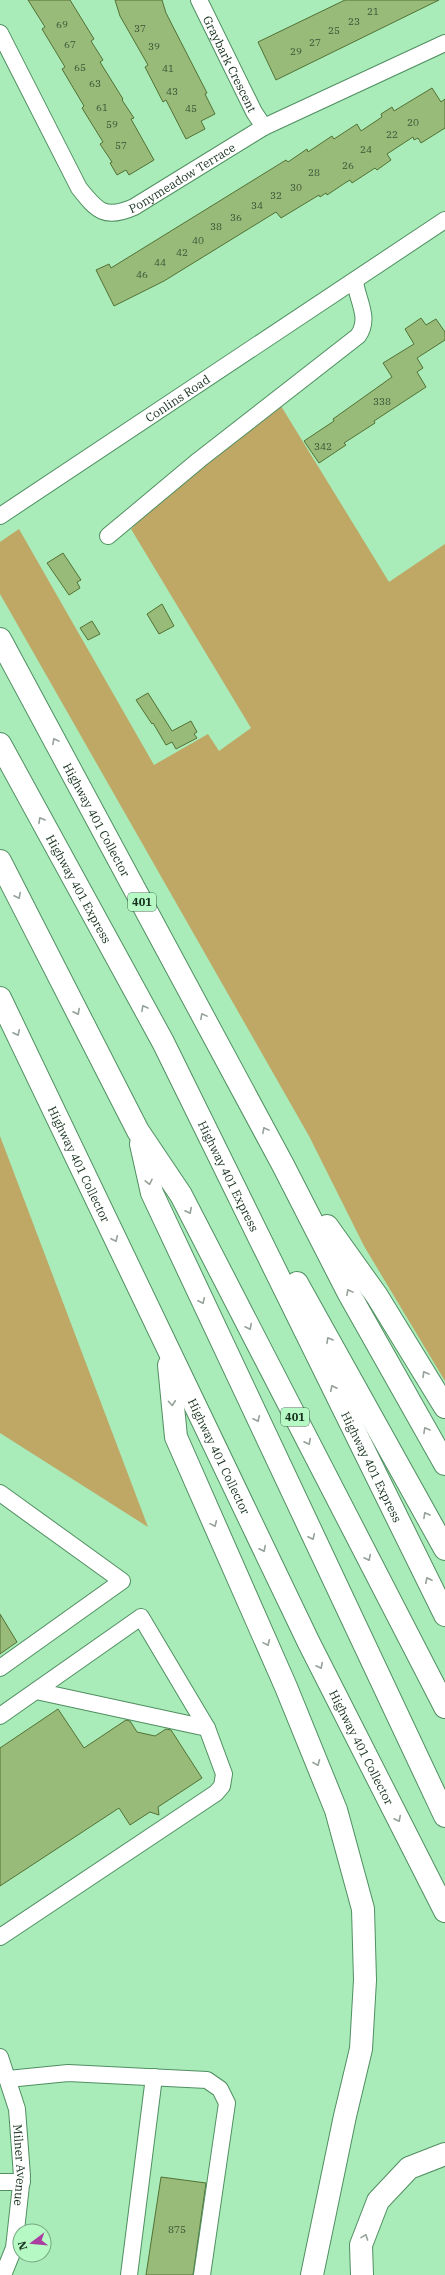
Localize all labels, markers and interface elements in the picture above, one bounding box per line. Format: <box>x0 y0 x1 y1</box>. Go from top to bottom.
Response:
house number: 21 <box>367 5 379 18</box>
street label: Graybark Crescent <box>200 13 260 114</box>
house number: 23 <box>348 15 360 28</box>
house number: 69 <box>56 18 68 31</box>
house number: 37 <box>134 22 146 35</box>
house number: 25 <box>328 24 340 37</box>
house number: 27 <box>309 36 321 49</box>
house number: 67 <box>64 38 76 51</box>
house number: 39 <box>148 40 160 53</box>
house number: 29 <box>290 45 302 58</box>
house number: 65 <box>74 61 86 74</box>
house number: 41 <box>162 62 174 75</box>
house number: 63 <box>89 77 101 90</box>
house number: 43 <box>166 85 178 98</box>
house number: 61 <box>96 101 108 114</box>
house number: 45 <box>185 102 197 115</box>
house number: 20 <box>407 116 419 129</box>
house number: 59 <box>106 118 118 131</box>
house number: 22 <box>386 128 398 141</box>
house number: 57 <box>115 139 127 152</box>
street label: Ponymeadow Terrace <box>126 139 238 216</box>
house number: 24 <box>360 143 372 156</box>
house number: 26 <box>342 159 354 172</box>
house number: 28 <box>308 166 320 179</box>
house number: 30 <box>290 181 302 194</box>
house number: 32 <box>270 189 282 202</box>
house number: 34 <box>251 199 263 212</box>
house number: 36 <box>230 211 242 224</box>
house number: 38 <box>210 220 222 233</box>
house number: 40 <box>192 234 204 247</box>
house number: 42 <box>176 246 188 259</box>
house number: 44 <box>154 256 166 269</box>
house number: 46 <box>136 268 148 281</box>
street label: Conlins Road <box>142 371 213 425</box>
house number: 338 <box>373 395 391 408</box>
house number: 342 <box>314 440 332 453</box>
one-way arrow <box>52 738 60 745</box>
street label: Highway 401 Collector <box>60 760 134 880</box>
one-way arrow <box>39 817 46 824</box>
street label: Highway 401 Express <box>43 832 115 946</box>
one-way arrow <box>13 892 21 899</box>
road number: 401 <box>128 893 156 911</box>
one-way arrow <box>141 1005 149 1012</box>
one-way arrow <box>72 1007 80 1015</box>
one-way arrow <box>200 1013 208 1020</box>
one-way arrow <box>12 1029 20 1037</box>
street label: Highway 401 Collector <box>45 1103 114 1225</box>
street label: Highway 401 Express <box>195 1118 263 1234</box>
one-way arrow <box>262 1127 269 1134</box>
one-way arrow <box>145 1179 153 1186</box>
one-way arrow <box>184 1207 192 1214</box>
one-way arrow <box>110 1235 118 1243</box>
one-way arrow <box>346 1289 354 1296</box>
one-way arrow <box>197 1297 205 1304</box>
one-way arrow <box>244 1322 251 1330</box>
one-way arrow <box>326 1337 333 1345</box>
one-way arrow <box>422 1371 429 1378</box>
one-way arrow <box>330 1385 338 1393</box>
street label: Highway 401 Collector <box>185 1396 254 1517</box>
one-way arrow <box>168 1400 177 1406</box>
road number: 401 <box>281 1408 309 1426</box>
street label: Highway 401 Express <box>338 1409 406 1525</box>
one-way arrow <box>252 1415 260 1422</box>
one-way arrow <box>423 1427 431 1434</box>
one-way arrow <box>303 1438 311 1445</box>
one-way arrow <box>423 1512 431 1519</box>
one-way arrow <box>210 1521 218 1528</box>
one-way arrow <box>307 1532 315 1540</box>
one-way arrow <box>258 1545 266 1552</box>
one-way arrow <box>363 1553 371 1561</box>
one-way arrow <box>425 1577 433 1585</box>
one-way arrow <box>262 1639 270 1647</box>
one-way arrow <box>315 1661 323 1669</box>
street label: Highway 401 Collector <box>326 1687 398 1808</box>
one-way arrow <box>312 1759 320 1767</box>
one-way arrow <box>393 1815 400 1823</box>
street label: Milner Avenue <box>11 2124 30 2207</box>
north arrow <box>12 2223 52 2263</box>
house number: 875 <box>168 2223 186 2236</box>
one-way arrow <box>360 2233 368 2240</box>
text: N <box>14 2239 30 2252</box>

